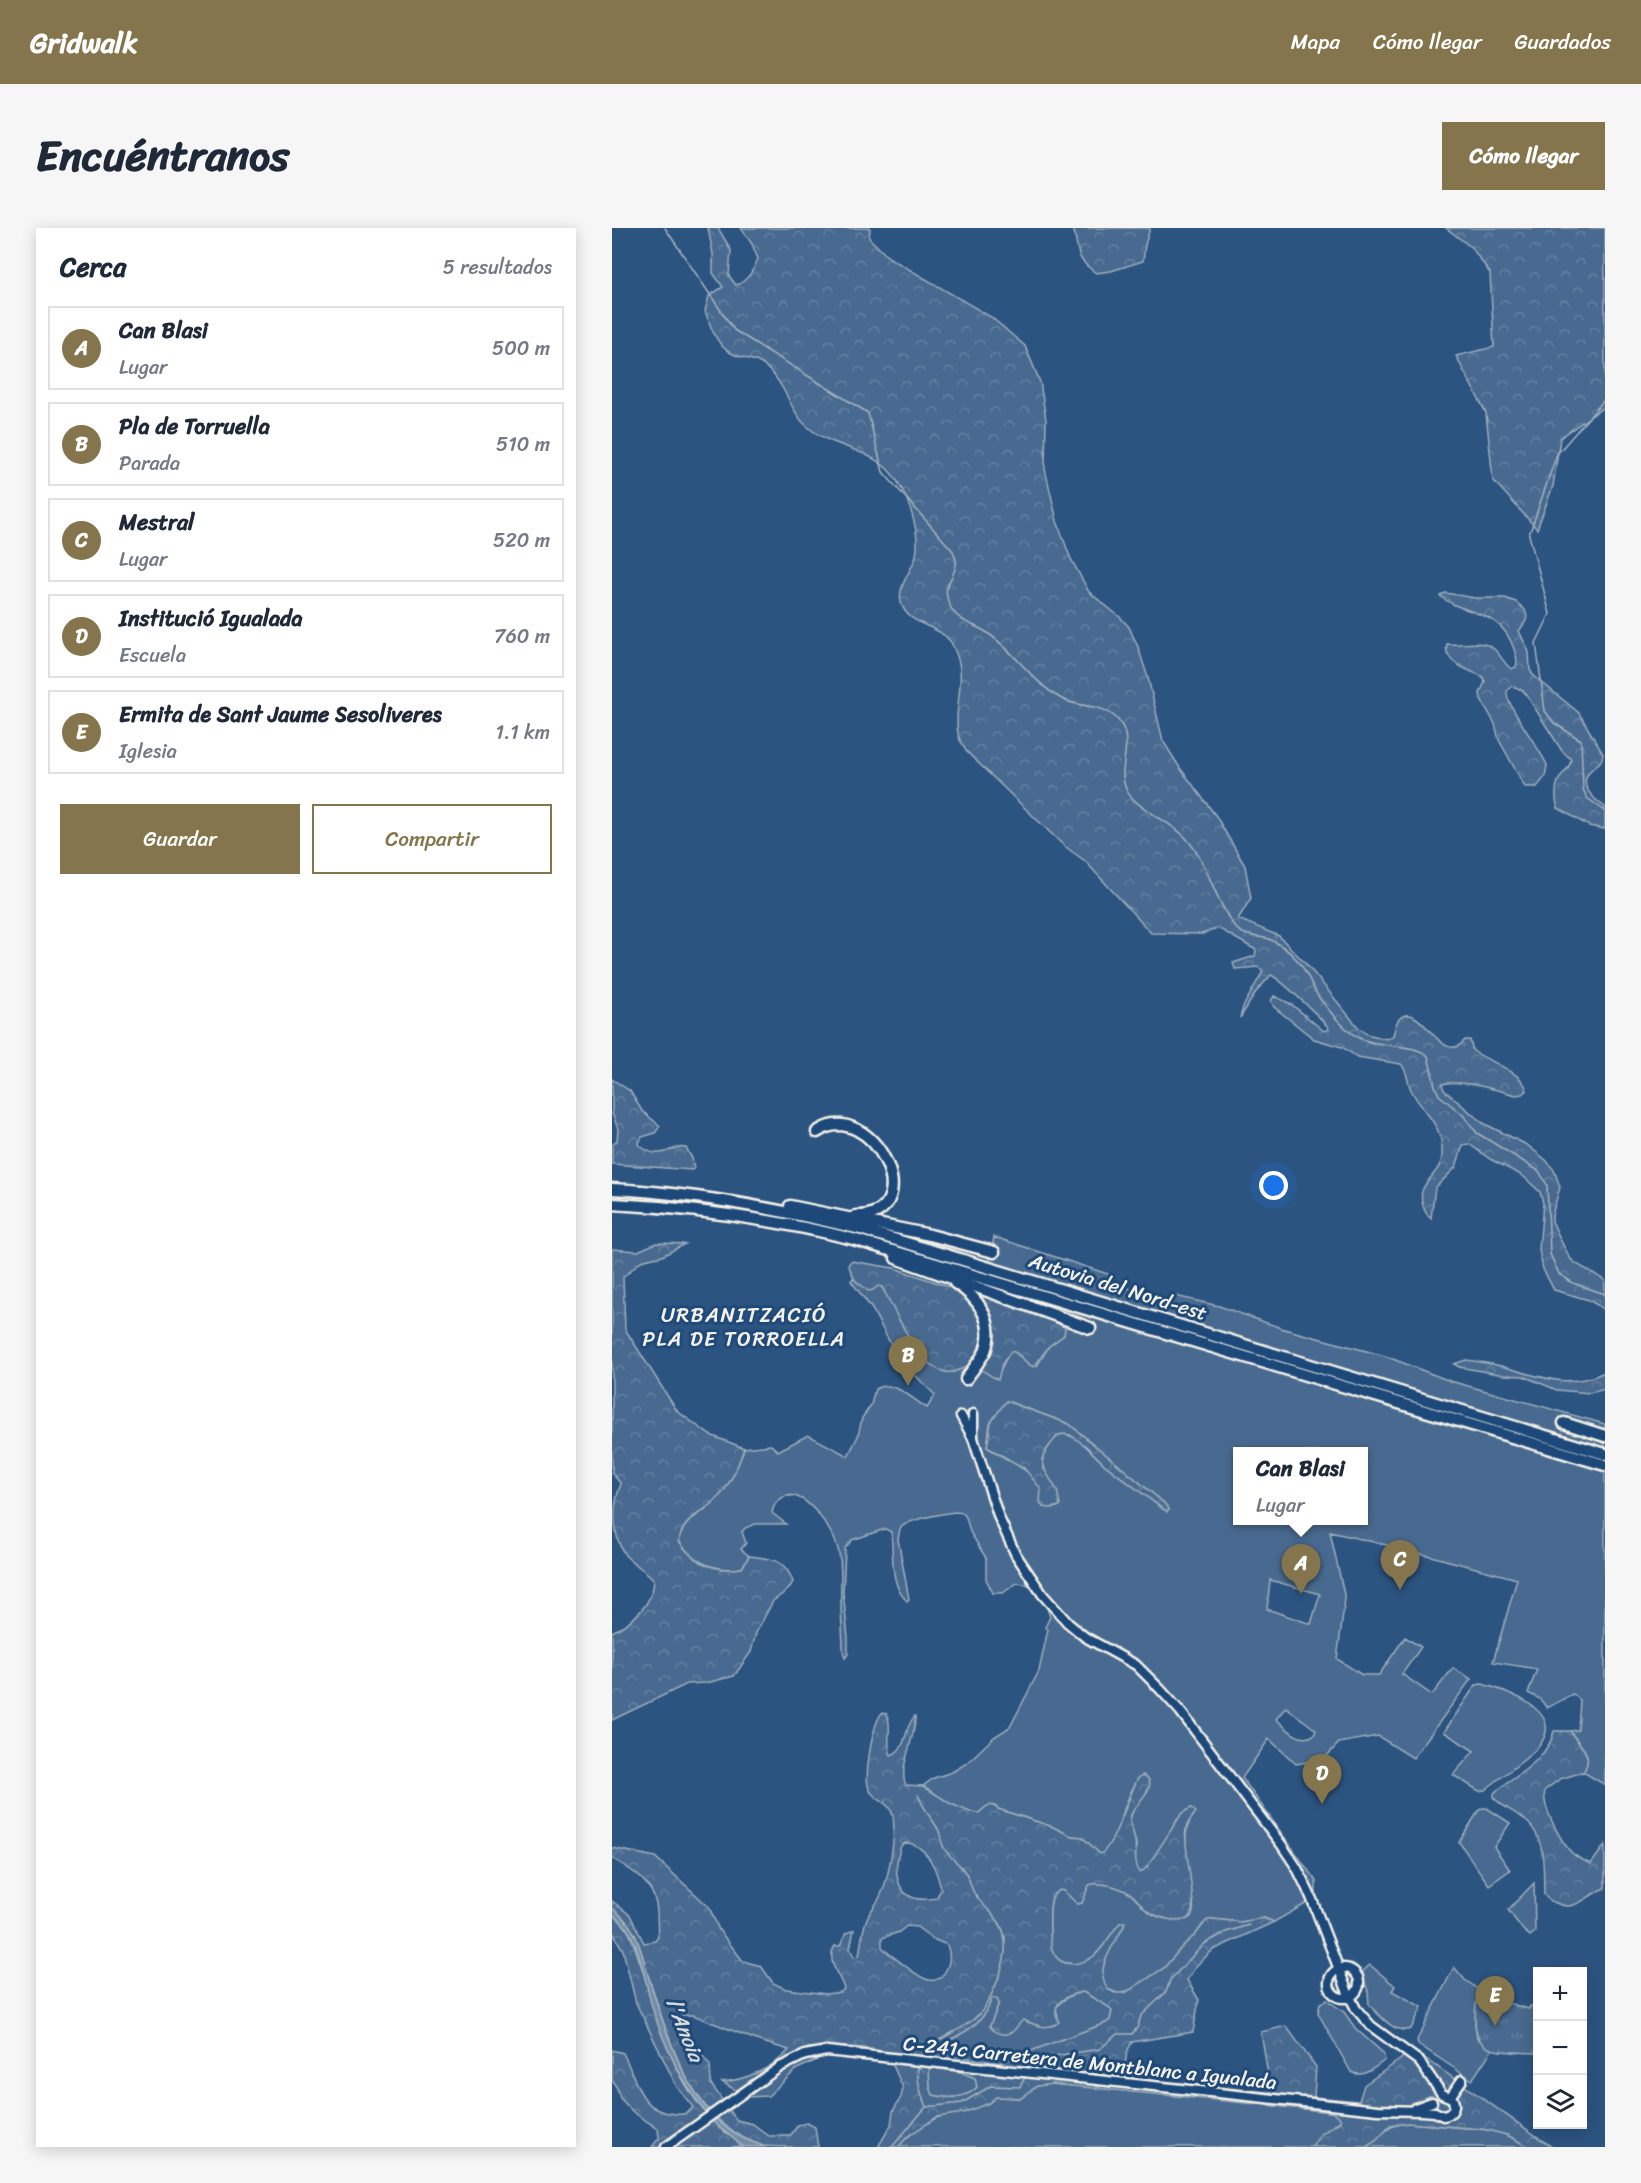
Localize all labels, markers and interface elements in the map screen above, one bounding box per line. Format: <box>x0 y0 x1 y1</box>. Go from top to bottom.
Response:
text: Gridwalk <box>30 18 138 67</box>
text: Mapa <box>1291 23 1340 61</box>
text: Cómo llegar <box>1373 23 1482 61</box>
text: Guardados <box>1515 23 1611 61</box>
text: Encuéntranos <box>36 119 289 193</box>
button: Cómo llegar <box>1442 122 1605 190</box>
text: Cerca <box>60 244 126 290</box>
text: 5 resultados <box>443 250 552 285</box>
text: Can Blasi <box>119 311 208 350</box>
text: A <box>75 331 88 366</box>
text: 500 m <box>492 331 550 366</box>
text: Lugar <box>119 350 167 385</box>
text: Pla de Torruella <box>119 407 270 446</box>
text: B <box>75 427 88 462</box>
text: 510 m <box>496 427 550 462</box>
text: Parada <box>119 446 180 481</box>
text: Mestral <box>119 503 194 542</box>
text: C <box>75 523 88 558</box>
text: 520 m <box>493 523 550 558</box>
text: Lugar <box>119 542 167 577</box>
text: Institució Igualada <box>119 599 303 638</box>
text: D <box>76 619 87 654</box>
text: 760 m <box>494 619 550 654</box>
text: Escuela <box>119 638 186 673</box>
text: Ermita de Sant Jaume Sesoliveres <box>119 695 442 734</box>
text: E <box>76 715 87 750</box>
text: 1.1 km <box>496 715 550 750</box>
text: Iglesia <box>119 734 177 769</box>
button: Guardar <box>60 804 300 874</box>
button: Compartir <box>312 804 552 874</box>
your location <box>1259 1171 1288 1200</box>
street label: Autovia del Nord-est <box>1024 1243 1212 1331</box>
district label: URBANITZACIÓ PLA DE TORROELLA <box>642 1296 846 1358</box>
pin: B <box>888 1336 928 1386</box>
popup <box>1233 1447 1368 1525</box>
text: Can Blasi <box>1256 1449 1345 1488</box>
text: Lugar <box>1256 1488 1304 1523</box>
pin: C <box>1380 1540 1420 1590</box>
pin: A <box>1282 1544 1320 1594</box>
pin: D <box>1302 1754 1342 1804</box>
map controls <box>1533 1967 1587 2129</box>
button: + <box>1533 1967 1587 2021</box>
pin: E <box>1476 1976 1514 2026</box>
water label: l'Anoia <box>655 1992 716 2070</box>
button: − <box>1533 2021 1587 2075</box>
street label: C-241c Carretera de Montblanc a Igualada <box>902 2026 1278 2100</box>
button: layers <box>1533 2075 1587 2129</box>

